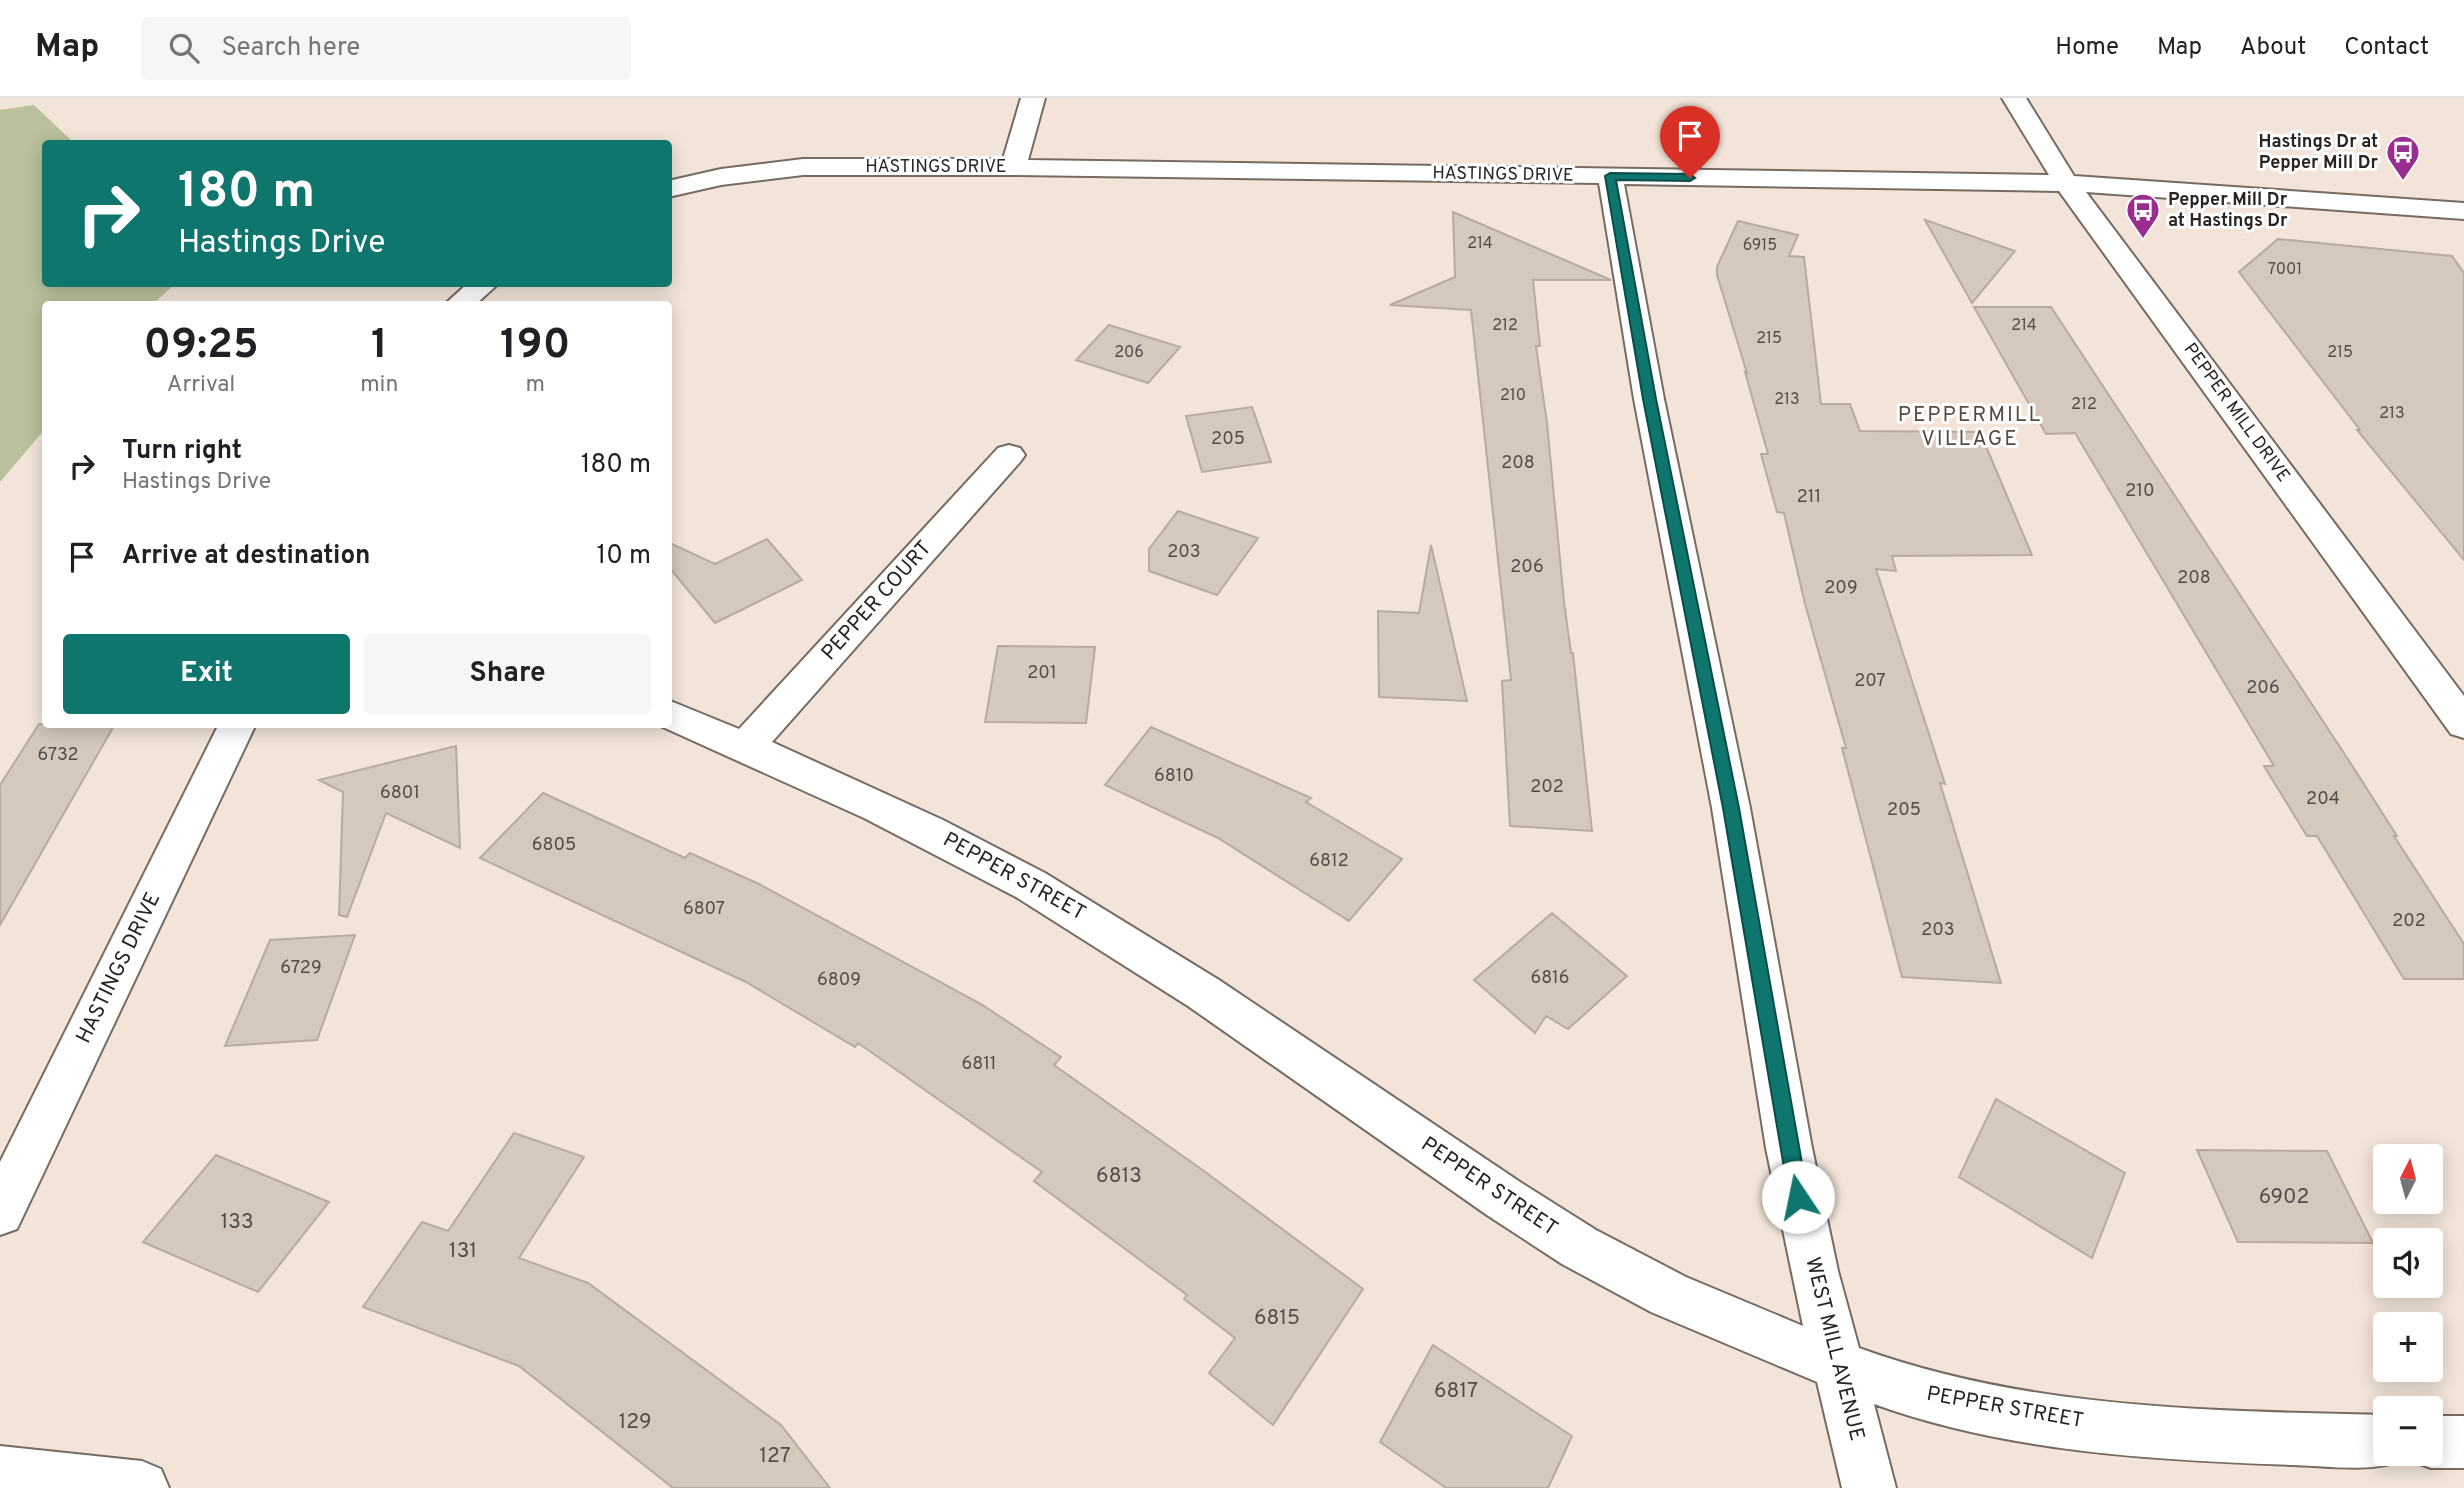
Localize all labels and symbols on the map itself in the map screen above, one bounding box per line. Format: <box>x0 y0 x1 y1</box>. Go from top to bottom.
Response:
pin <box>1660 106 1720 178</box>
place label: Hastings Dr at Pepper Mill Dr <box>2258 131 2378 175</box>
bus stop icon: Hastings Dr at Pepper Mill Dr <box>2384 133 2422 182</box>
street label: HASTINGS DRIVE <box>865 156 1007 179</box>
street label: HASTINGS DRIVE <box>1432 162 1574 188</box>
place label: Pepper Mill Dr at Hastings Dr <box>2168 189 2288 233</box>
bus stop icon: Pepper Mill Dr at Hastings Dr <box>2124 191 2162 240</box>
house number: 214 <box>1467 234 1493 254</box>
house number: 6915 <box>1743 236 1777 256</box>
house number: 7001 <box>2268 260 2302 280</box>
house number: 212 <box>1492 316 1518 336</box>
house number: 214 <box>2011 316 2037 336</box>
house number: 215 <box>1756 329 1782 349</box>
street label: PEPPER MILL DRIVE <box>2178 339 2294 487</box>
house number: 206 <box>1114 343 1144 363</box>
house number: 215 <box>2327 343 2353 363</box>
house number: 210 <box>1500 386 1526 406</box>
house number: 213 <box>1774 390 1800 410</box>
house number: 212 <box>2071 395 2097 415</box>
district label: PEPPERMILL VILLAGE <box>1898 402 2042 453</box>
house number: 213 <box>2379 404 2405 424</box>
house number: 205 <box>1211 428 1245 451</box>
house number: 208 <box>1501 452 1535 475</box>
house number: 210 <box>2125 480 2155 503</box>
house number: 211 <box>1797 486 1821 509</box>
street label: PEPPER COURT <box>816 535 938 667</box>
house number: 203 <box>1167 541 1201 564</box>
house number: 206 <box>1510 556 1544 579</box>
house number: 208 <box>2177 567 2211 590</box>
house number: 209 <box>1824 577 1858 600</box>
house number: 201 <box>1027 662 1057 685</box>
house number: 207 <box>1854 670 1886 693</box>
house number: 206 <box>2246 677 2280 700</box>
house number: 6732 <box>37 744 79 767</box>
house number: 6810 <box>1154 765 1194 788</box>
house number: 202 <box>1530 776 1564 799</box>
house number: 6801 <box>380 782 420 805</box>
house number: 204 <box>2306 788 2340 811</box>
house number: 205 <box>1887 799 1921 822</box>
street label: PEPPER STREET <box>938 827 1090 927</box>
house number: 6805 <box>532 834 576 857</box>
house number: 6812 <box>1309 850 1349 873</box>
street label: HASTINGS DRIVE <box>71 888 167 1048</box>
house number: 6807 <box>683 898 725 921</box>
house number: 202 <box>2392 910 2426 933</box>
house number: 203 <box>1921 919 1955 942</box>
house number: 6729 <box>280 957 322 980</box>
house number: 6816 <box>1530 967 1570 990</box>
house number: 6809 <box>817 969 861 992</box>
house number: 6811 <box>961 1053 997 1076</box>
street label: PEPPER STREET <box>1416 1131 1562 1243</box>
north arrow <box>2373 1144 2443 1214</box>
position arrow <box>1761 1160 1835 1234</box>
house number: 6813 <box>1096 1163 1142 1190</box>
house number: 6902 <box>2259 1184 2309 1211</box>
house number: 133 <box>220 1209 254 1236</box>
house number: 131 <box>449 1238 477 1265</box>
street label: WEST MILL AVENUE <box>1798 1254 1870 1444</box>
house number: 6815 <box>1254 1305 1300 1332</box>
house number: 6817 <box>1434 1378 1478 1405</box>
street label: PEPPER STREET <box>1924 1381 2086 1435</box>
house number: 129 <box>618 1409 652 1436</box>
house number: 127 <box>759 1443 791 1470</box>

